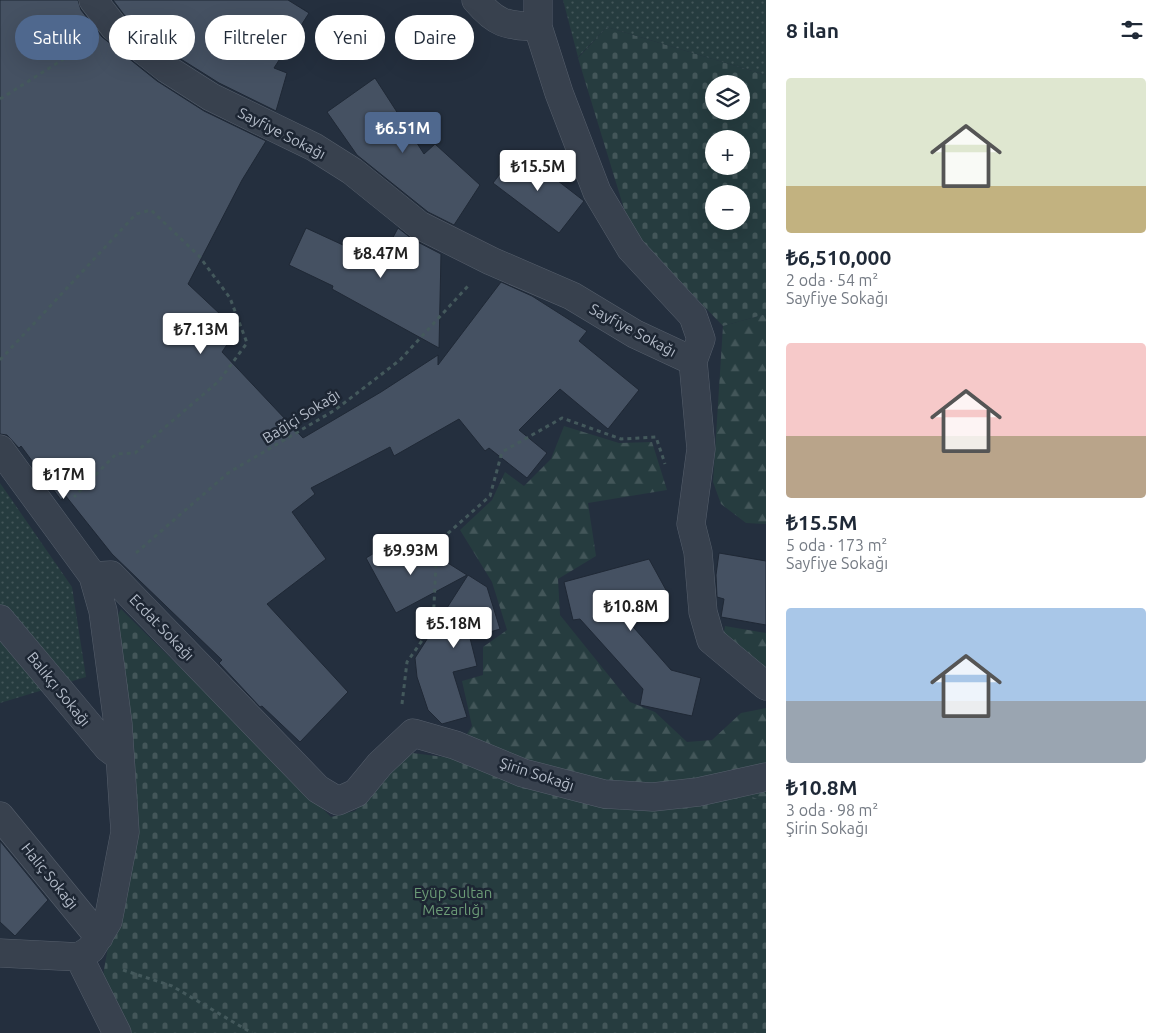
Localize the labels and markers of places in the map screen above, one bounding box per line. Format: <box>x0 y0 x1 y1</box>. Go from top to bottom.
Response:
pin: ₺6.51M <box>362 112 444 154</box>
pin: ₺15.5M <box>497 150 579 192</box>
pin: ₺8.47M <box>340 236 422 279</box>
pin: ₺7.13M <box>160 312 242 355</box>
pin: ₺17M <box>34 458 94 500</box>
pin: ₺9.93M <box>370 534 452 576</box>
pin: ₺10.8M <box>590 590 672 632</box>
pin: ₺5.18M <box>413 606 495 649</box>

